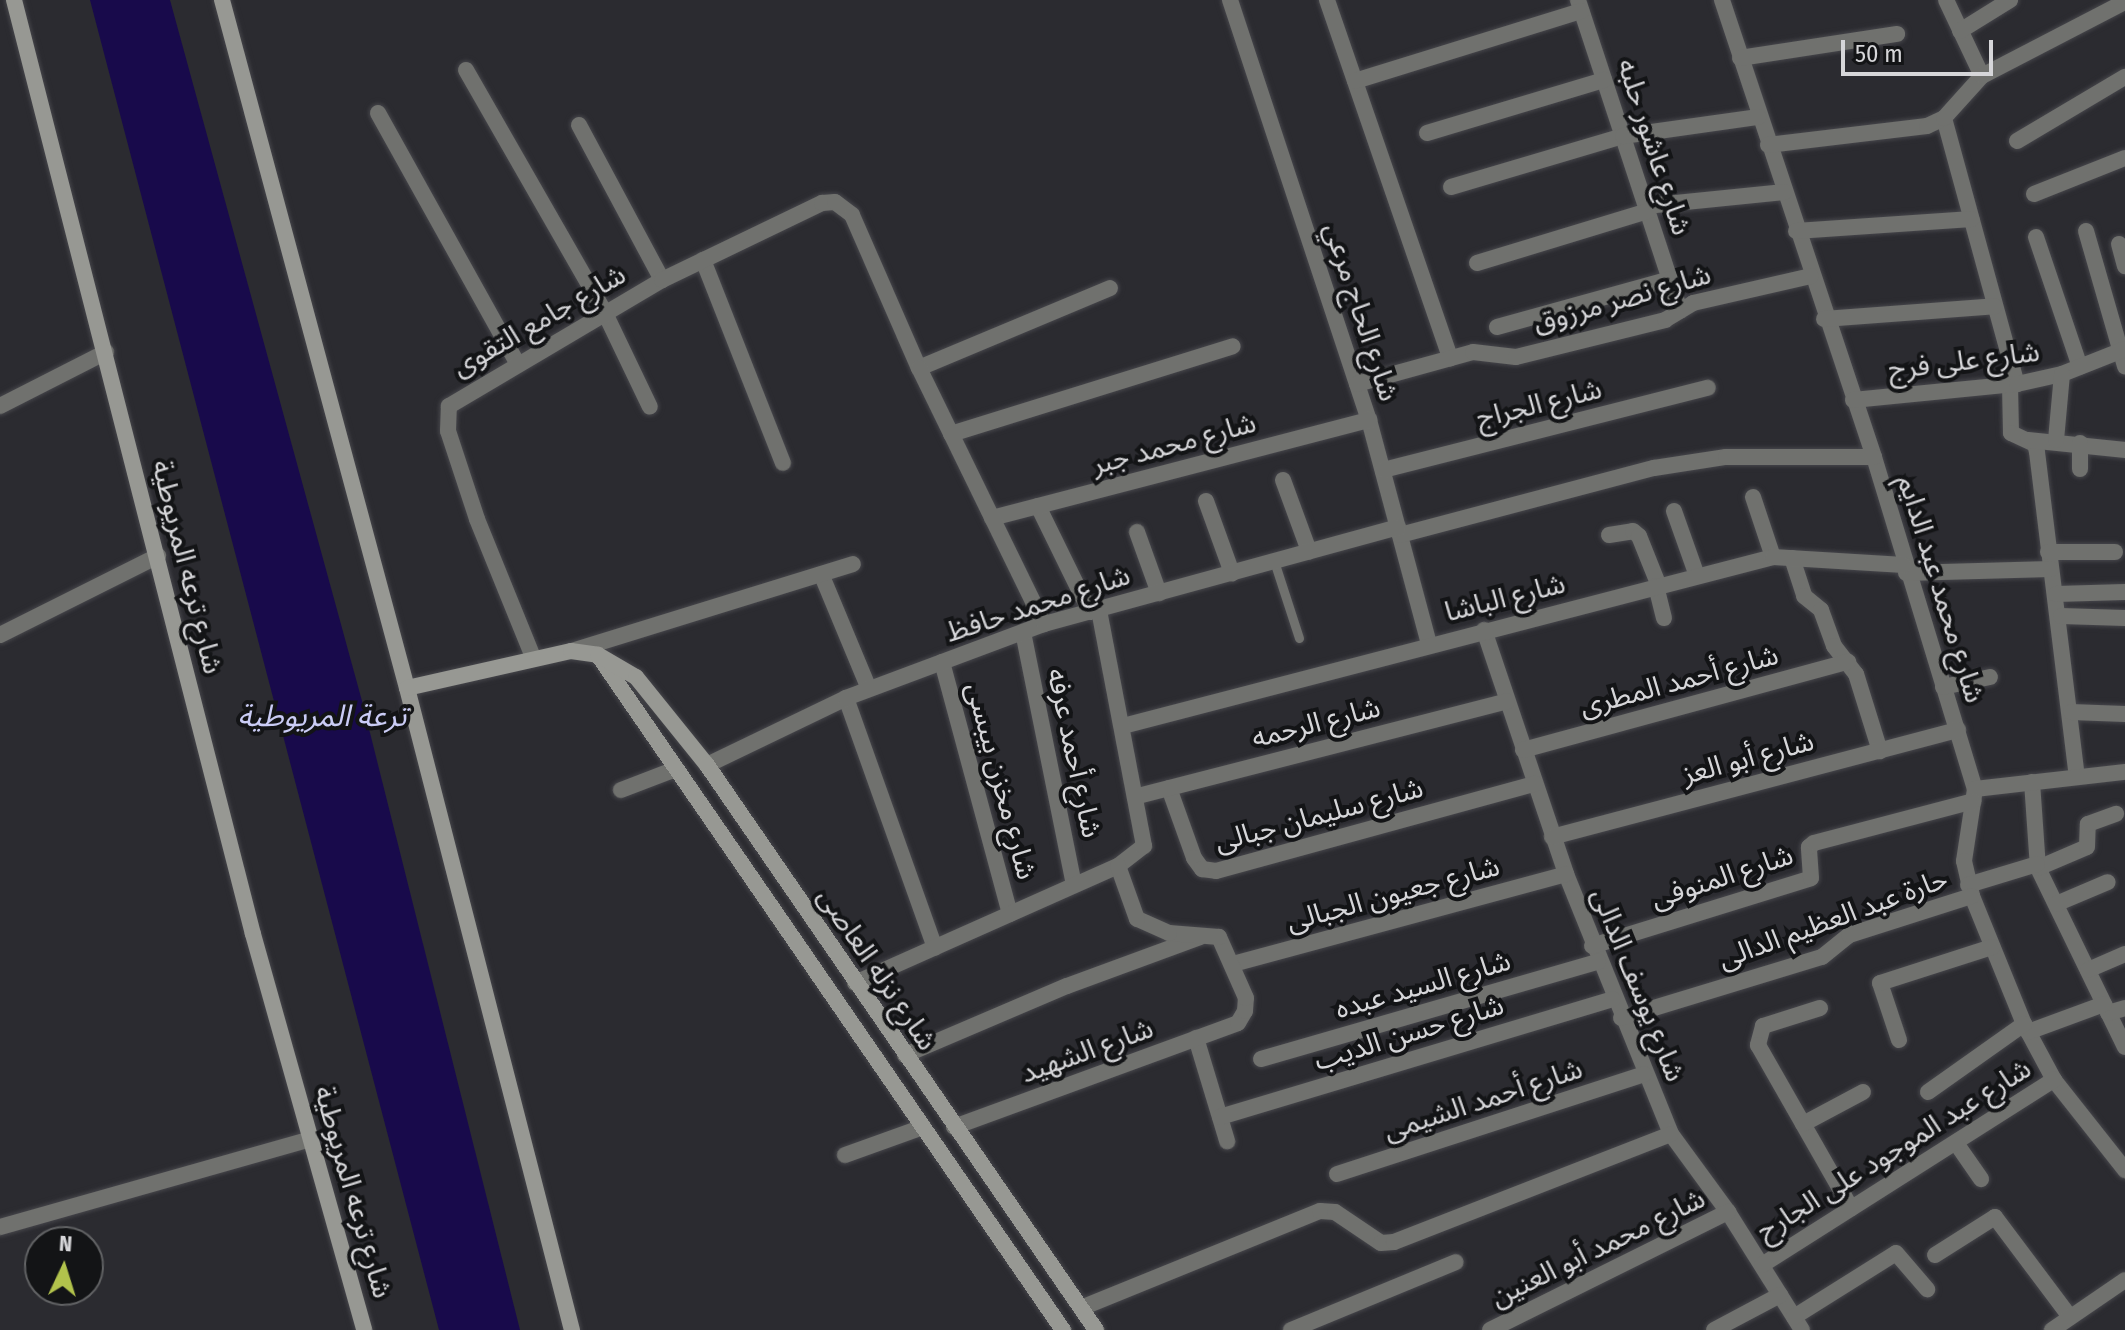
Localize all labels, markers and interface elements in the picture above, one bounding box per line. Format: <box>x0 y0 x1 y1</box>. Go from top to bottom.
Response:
scale bar <box>1845 24 1997 74</box>
text: 50 m <box>1855 40 1903 68</box>
street label: شارع عاشور حلبه <box>1610 55 1698 239</box>
street label: شارع الحاج مرعي <box>1316 219 1406 405</box>
street label: شارع جامع التقوى <box>446 258 632 384</box>
street label: شارع نصر مرزوق <box>1529 258 1715 340</box>
street label: شارع على فرج <box>1886 335 2042 387</box>
street label: شارع الجراج <box>1473 372 1605 436</box>
street label: شارع محمد جبر <box>1088 406 1260 482</box>
street label: شارع ترعه المريوطية <box>144 457 230 677</box>
street label: شارع محمد عبد الدايم <box>1890 471 1992 707</box>
street label: شارع محمد حافظ <box>942 558 1134 650</box>
street label: شارع الباشا <box>1441 567 1569 629</box>
street label: شارع أحمد المطرى <box>1576 638 1782 724</box>
street label: شارع أحمد عرفه <box>1040 665 1108 841</box>
street label: شارع مخزن بيبسى <box>959 679 1043 883</box>
street label: شارع الرحمه <box>1248 691 1384 755</box>
water label: ترعة المريوطية <box>237 698 407 734</box>
street label: شارع أبو العز <box>1679 724 1817 792</box>
street label: شارع سليمان جبالى <box>1211 771 1427 859</box>
street label: شارع المنوفى <box>1647 838 1797 916</box>
street label: شارع جعيون الجبالى <box>1283 849 1503 939</box>
street label: حارة عبد العظيم الدالى <box>1714 862 1952 976</box>
street label: شارع نزله العاصى <box>810 881 944 1057</box>
street label: شارع يوسف الدالى <box>1584 883 1692 1087</box>
street label: شارع السيد عبده <box>1332 944 1514 1026</box>
street label: شارع حسن الديب <box>1310 988 1508 1078</box>
street label: شارع الشهيد <box>1016 1012 1158 1090</box>
street label: شارع أحمد الشيمى <box>1379 1052 1587 1148</box>
street label: شارع عبد الموجود على الجارح <box>1751 1052 2037 1248</box>
street label: شارع ترعه المريوطية <box>307 1082 399 1302</box>
street label: شارع محمد أبو العنين <box>1485 1182 1711 1314</box>
north arrow <box>24 1226 104 1306</box>
text: N <box>58 1230 73 1257</box>

